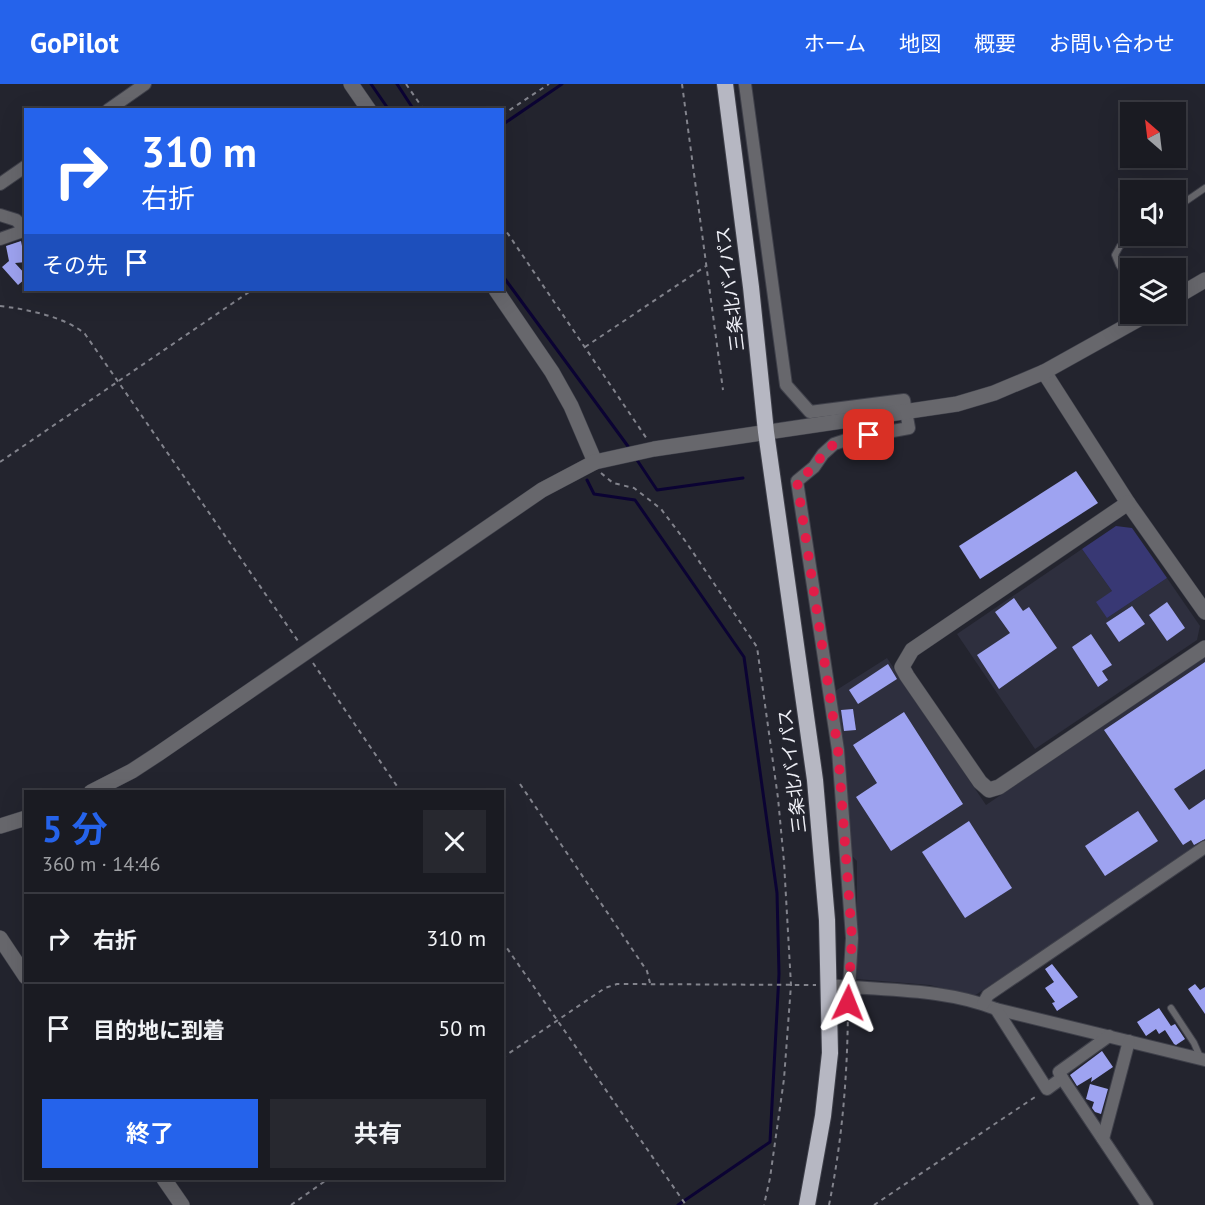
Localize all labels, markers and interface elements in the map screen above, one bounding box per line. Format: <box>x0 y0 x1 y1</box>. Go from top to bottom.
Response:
text: GoPilot <box>30 24 119 61</box>
text: ホーム <box>804 30 866 57</box>
text: 地図 <box>899 30 941 57</box>
text: 概要 <box>974 30 1016 57</box>
text: お問い合わせ <box>1049 30 1175 57</box>
north arrow <box>1120 102 1186 168</box>
map controls <box>1120 102 1186 324</box>
text: 310 m <box>141 124 257 179</box>
icon: right <box>42 132 120 210</box>
button: sound <box>1120 180 1186 246</box>
text: 右折 <box>141 181 195 215</box>
street label: 三条北バイパス <box>711 225 749 353</box>
icon: arrive <box>120 246 153 279</box>
text: その先 <box>42 251 108 279</box>
button: layers <box>1120 258 1186 324</box>
pin <box>843 409 894 460</box>
icon: arrive <box>852 418 885 451</box>
street label: 三条北バイパス <box>773 707 811 835</box>
text: 5 分 <box>42 805 108 852</box>
button: close <box>423 810 486 873</box>
text: 360 m · 14:46 <box>42 851 160 877</box>
icon: right <box>42 922 75 955</box>
text: 310 m <box>426 924 486 952</box>
text: 右折 <box>93 926 137 954</box>
position arrow <box>816 971 880 1035</box>
icon: arrive <box>42 1012 75 1045</box>
text: 50 m <box>438 1014 486 1042</box>
text: 目的地に到着 <box>93 1016 225 1044</box>
button: 終了 <box>42 1099 258 1168</box>
button: 共有 <box>270 1099 486 1168</box>

